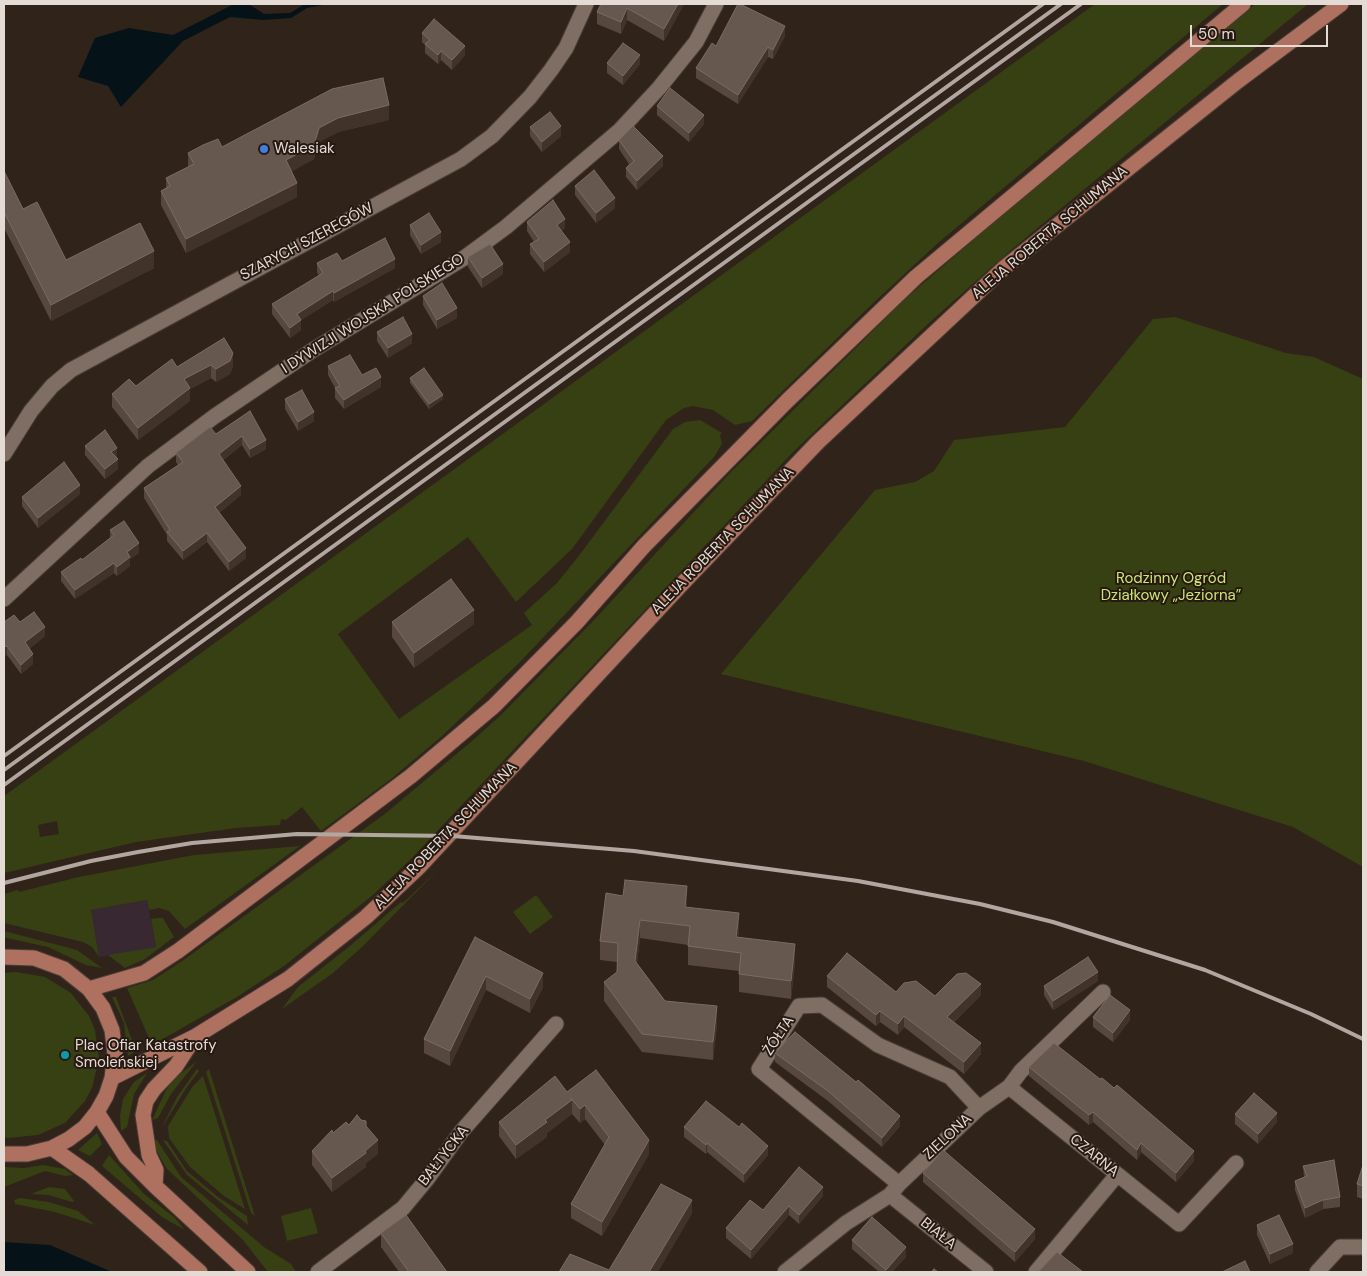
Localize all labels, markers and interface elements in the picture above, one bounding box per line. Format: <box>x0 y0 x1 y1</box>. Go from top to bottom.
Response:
scale bar <box>1192 15 1330 47</box>
text: 50 m <box>1198 24 1235 44</box>
place label: Walesiak <box>274 140 335 158</box>
marker: Walesiak <box>258 143 270 155</box>
street label: ALEJA ROBERTA SCHUMANA <box>968 163 1132 303</box>
street label: SZARYCH SZEREGÓW <box>237 199 377 285</box>
street label: I DYWIZJI WOJSKA POLSKIEGO <box>278 250 468 378</box>
street label: ALEJA ROBERTA SCHUMANA <box>648 464 798 618</box>
park label: Rodzinny Ogród Działkowy „Jeziorna” <box>1101 570 1241 605</box>
street label: ALEJA ROBERTA SCHUMANA <box>371 759 521 913</box>
street label: ŻÓŁTA <box>760 1013 798 1059</box>
place label: Plac Ofiar Katastrofy Smoleńskiej <box>75 1037 217 1072</box>
marker: Plac Ofiar Katastrofy Smoleńskiej <box>59 1049 71 1061</box>
street label: ZIELONA <box>920 1110 976 1164</box>
street label: BAŁTYCKA <box>415 1122 473 1190</box>
street label: CZARNA <box>1066 1131 1122 1181</box>
street label: BIAŁA <box>916 1214 960 1254</box>

